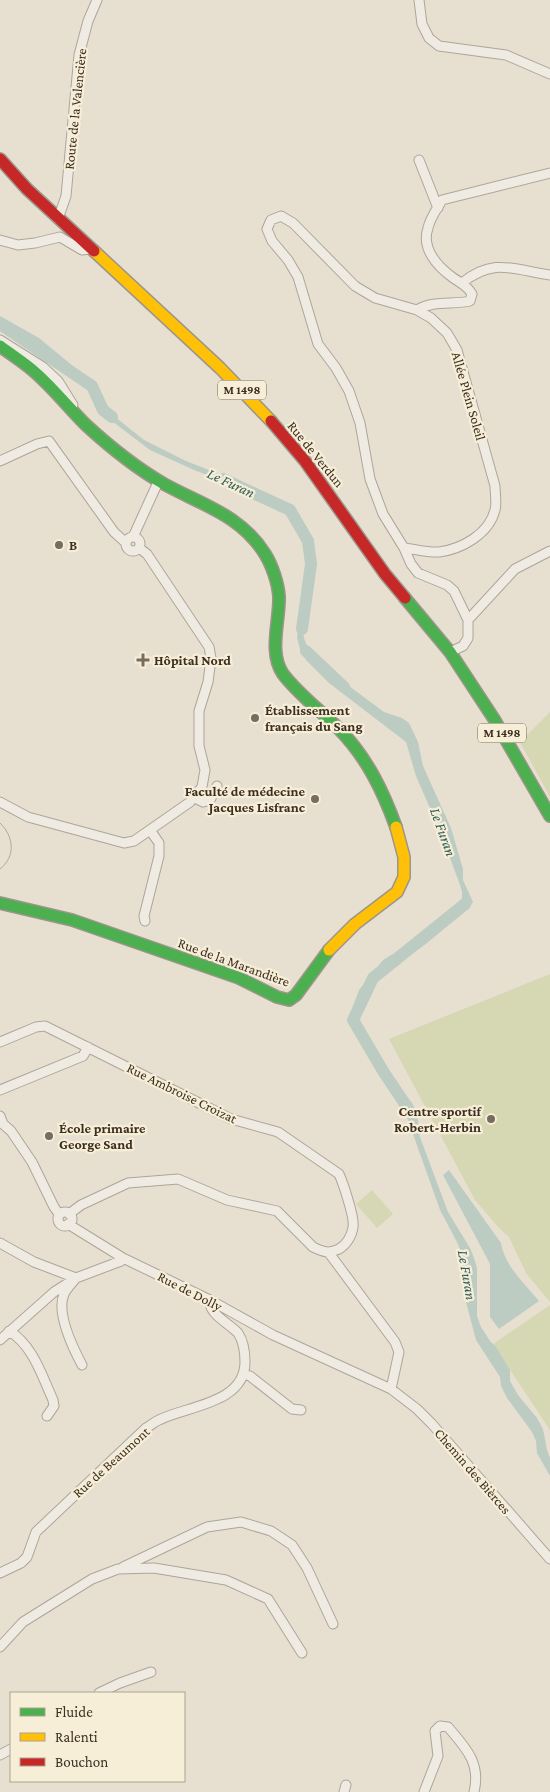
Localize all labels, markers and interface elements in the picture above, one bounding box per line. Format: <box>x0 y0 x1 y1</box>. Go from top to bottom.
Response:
street label: Route de la Valencière <box>61 48 89 170</box>
street label: Allée Plein Soleil <box>449 350 489 443</box>
road number: M 1498 <box>218 380 266 400</box>
street label: Rue de Verdun <box>284 418 348 491</box>
water label: Le Furan <box>205 465 258 501</box>
place label: B <box>69 537 77 553</box>
marker: B <box>53 539 65 551</box>
place label: Hôpital Nord <box>154 652 231 668</box>
marker: Hôpital Nord <box>136 653 150 667</box>
place label: Établissement français du Sang <box>265 702 362 734</box>
marker: Établissement français du Sang <box>249 712 261 724</box>
road number: M 1498 <box>478 724 526 742</box>
place label: Faculté de médecine Jacques Lisfranc <box>185 783 306 815</box>
marker: Faculté de médecine Jacques Lisfranc <box>309 793 321 805</box>
water label: Le Furan <box>427 806 459 859</box>
street label: Rue de la Marandière <box>176 934 292 990</box>
street label: Rue Ambroise Croizat <box>124 1059 240 1127</box>
place label: Centre sportif Robert-Herbin <box>394 1103 482 1135</box>
marker: Centre sportif Robert-Herbin <box>485 1113 497 1125</box>
place label: École primaire George Sand <box>59 1120 146 1152</box>
marker: École primaire George Sand <box>43 1130 55 1142</box>
water label: Le Furan <box>455 1249 479 1302</box>
street label: Rue de Dolly <box>155 1268 225 1314</box>
street label: Rue de Beaumont <box>69 1423 153 1501</box>
street label: Chemin des Bièrces <box>431 1425 515 1517</box>
legend <box>10 1692 185 1782</box>
text: Fluide <box>55 1704 93 1720</box>
text: Ralenti <box>55 1729 98 1745</box>
text: Bouchon <box>55 1754 108 1770</box>

